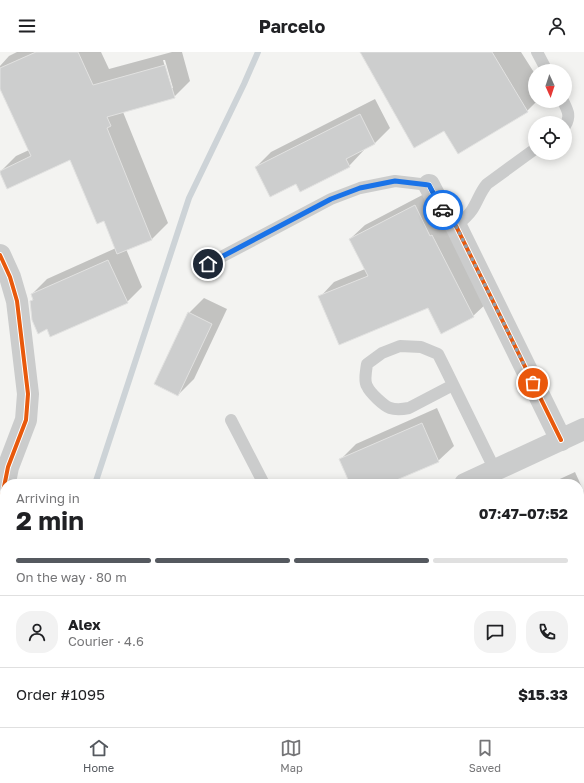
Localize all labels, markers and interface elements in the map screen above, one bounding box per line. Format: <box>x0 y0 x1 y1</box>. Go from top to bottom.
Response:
icon: menu <box>16 15 38 37</box>
text: Parcelo <box>259 15 325 37</box>
icon: person <box>546 15 568 37</box>
north arrow <box>528 64 572 108</box>
map controls <box>528 64 572 160</box>
button: locate <box>528 116 572 160</box>
courier <box>423 190 463 230</box>
icon: car <box>432 199 454 221</box>
pin <box>191 247 225 281</box>
icon: home <box>197 253 219 275</box>
pin <box>516 366 550 400</box>
icon: bag <box>522 372 544 394</box>
text: Arriving in <box>16 490 80 506</box>
text: 07:47–07:52 <box>479 504 568 522</box>
text: 2 min <box>16 505 84 536</box>
text: On the way · 80 m <box>16 569 127 585</box>
button: person <box>16 611 58 653</box>
button: chat <box>474 611 516 653</box>
button: phone <box>526 611 568 653</box>
text: Alex <box>68 615 101 633</box>
text: Courier · 4.6 <box>68 633 144 649</box>
text: Order #1095 <box>16 685 105 703</box>
text: $15.33 <box>518 685 568 703</box>
tab: Home <box>83 737 114 774</box>
tab: Map <box>280 737 303 774</box>
tab: Saved <box>469 737 501 774</box>

